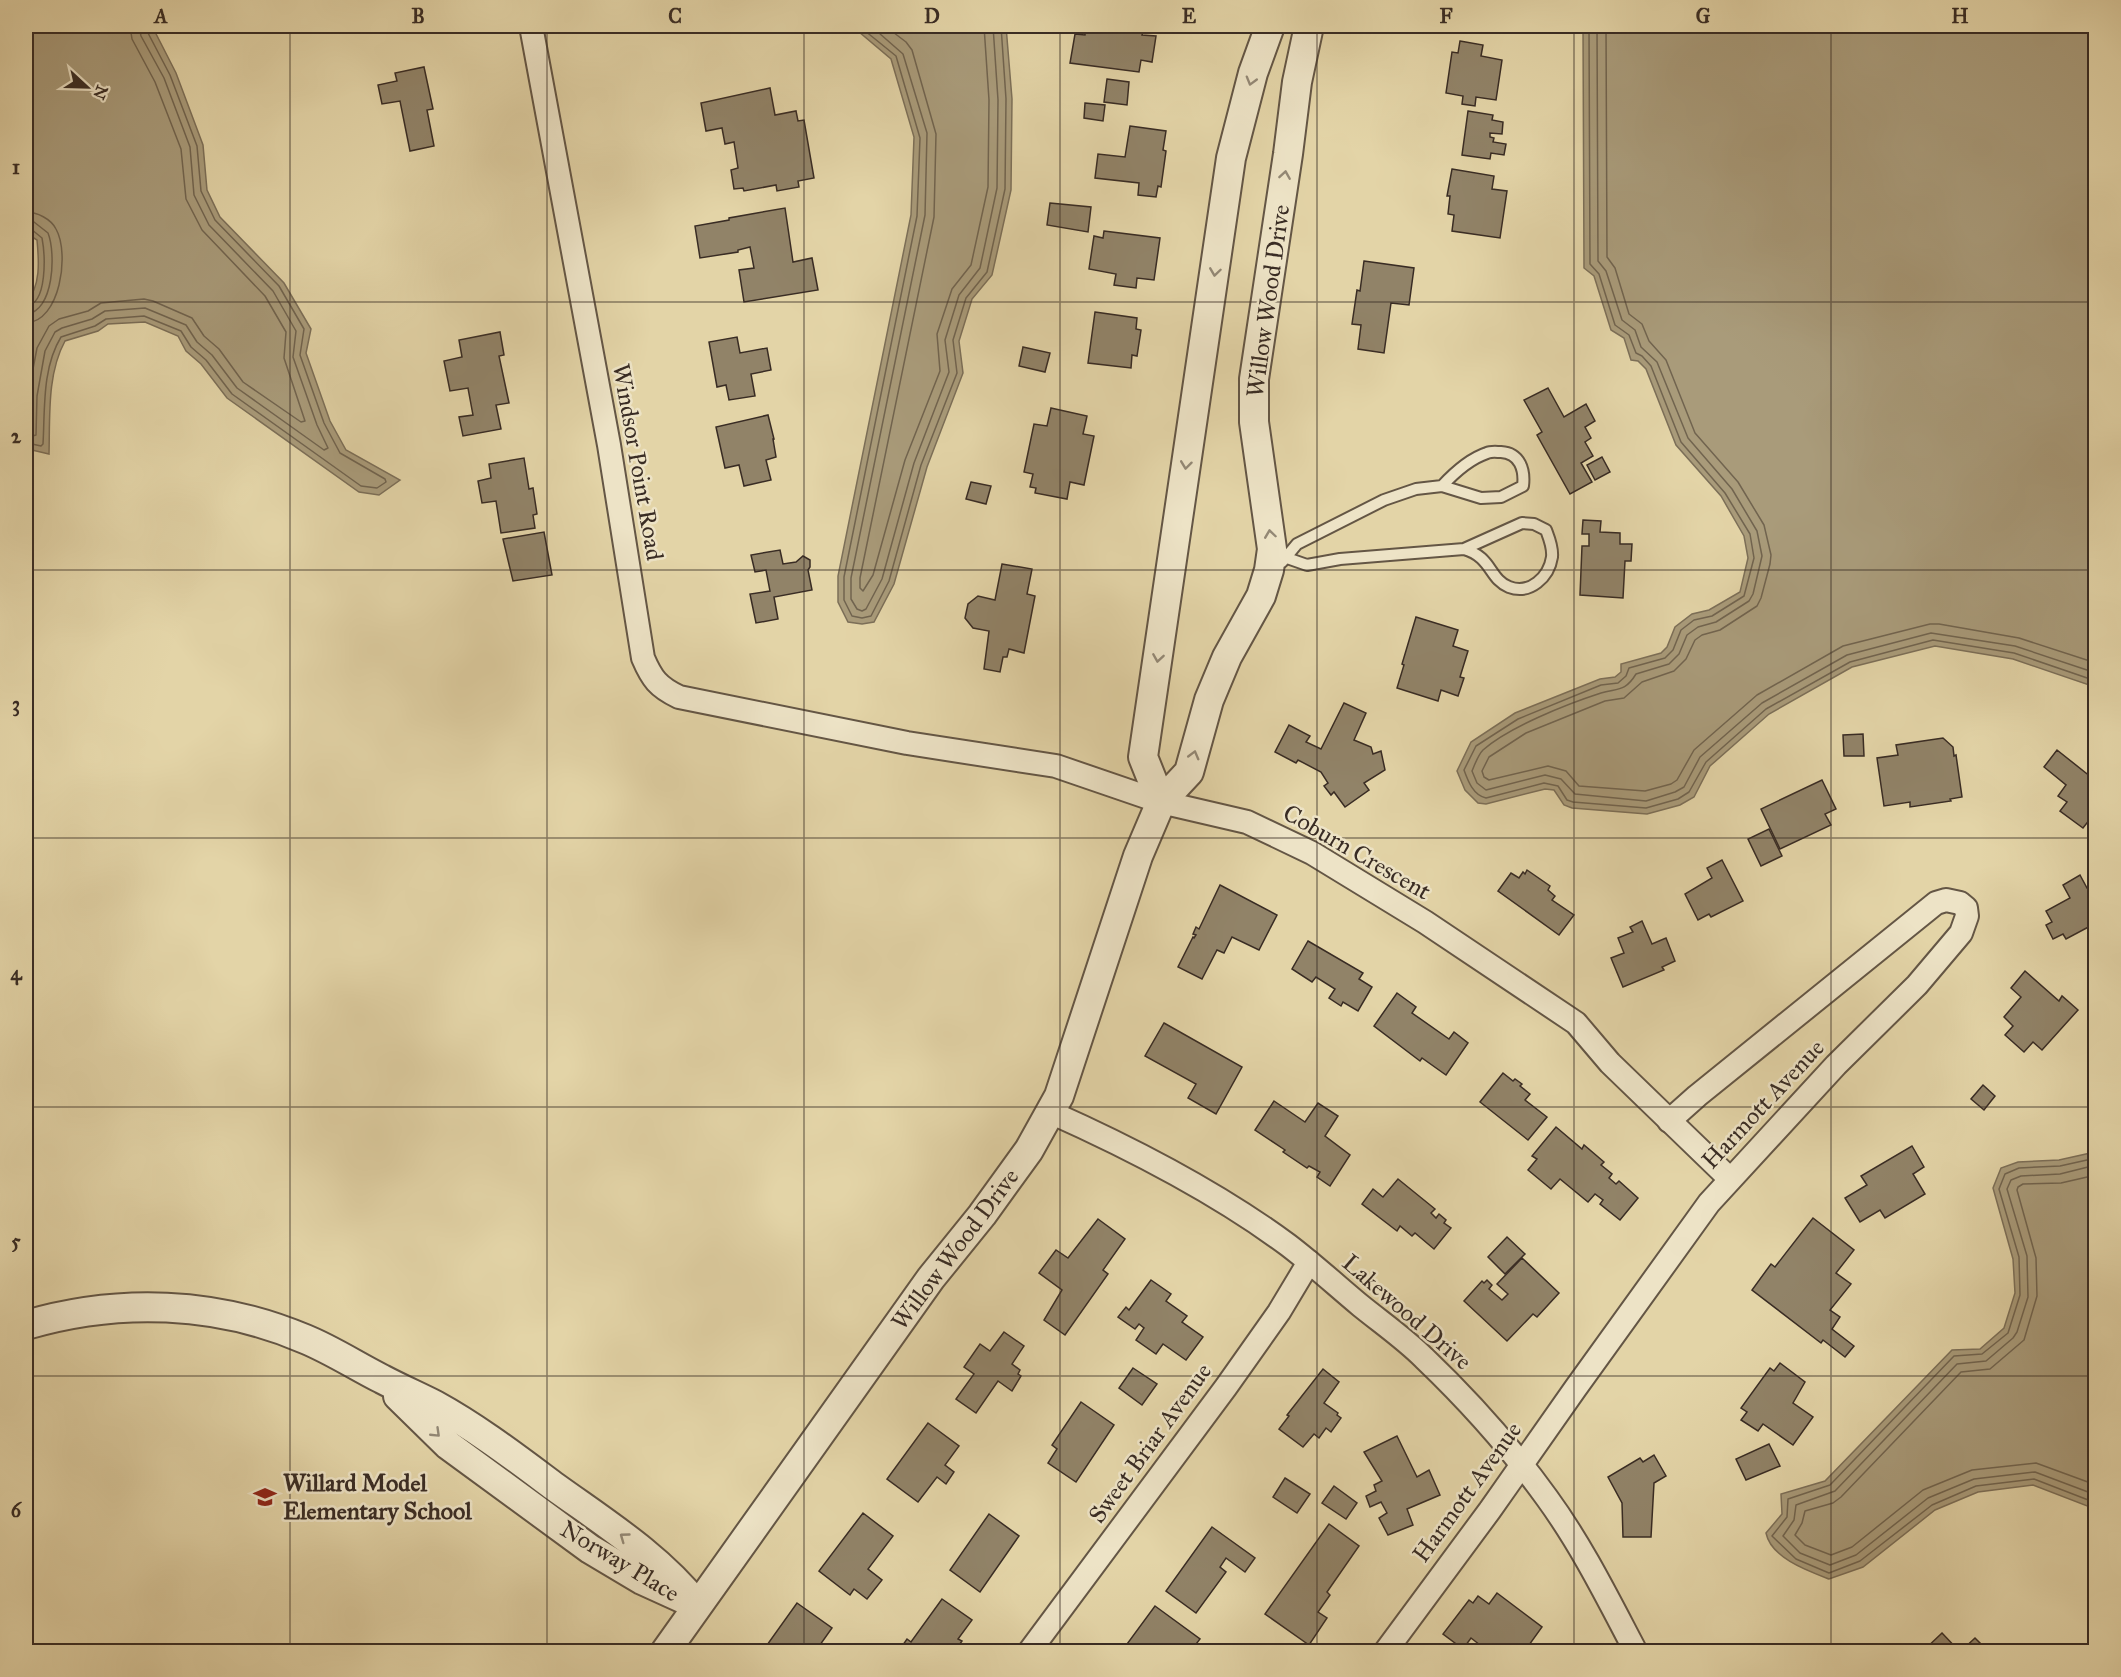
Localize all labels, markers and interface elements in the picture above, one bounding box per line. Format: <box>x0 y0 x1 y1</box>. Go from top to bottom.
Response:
text: A <box>152 4 168 28</box>
text: B <box>411 4 425 28</box>
text: C <box>668 4 682 28</box>
text: D <box>924 4 940 28</box>
text: E <box>1182 4 1197 28</box>
text: F <box>1439 4 1453 28</box>
text: G <box>1696 4 1711 28</box>
text: H <box>1951 4 1969 28</box>
north arrow <box>57 57 117 117</box>
one-way arrow <box>1246 75 1258 86</box>
text: N <box>89 83 112 103</box>
text: 1 <box>12 155 20 179</box>
one-way arrow <box>1278 170 1291 180</box>
street label: Willow Wood Drive <box>1240 203 1296 399</box>
one-way arrow <box>1209 267 1221 277</box>
street label: Windsor Point Road <box>606 361 670 563</box>
text: 2 <box>11 424 22 448</box>
one-way arrow <box>1180 460 1192 469</box>
one-way arrow <box>1265 530 1277 539</box>
one-way arrow <box>1153 653 1165 662</box>
text: 3 <box>12 692 20 717</box>
one-way arrow <box>1186 750 1199 760</box>
street label: Coburn Crescent <box>1278 798 1437 907</box>
text: 4 <box>10 961 22 986</box>
street label: Harmott Avenue <box>1695 1033 1831 1175</box>
street label: Willow Wood Drive <box>885 1162 1025 1336</box>
text: 5 <box>11 1229 21 1253</box>
street label: Lakewood Drive <box>1336 1248 1478 1376</box>
street label: Sweet Briar Avenue <box>1082 1357 1218 1529</box>
street label: Harmott Avenue <box>1406 1416 1528 1568</box>
one-way arrow <box>429 1425 440 1436</box>
place label: Willard Model Elementary School <box>283 1468 472 1526</box>
school or university icon: Willard Model Elementary School <box>252 1484 278 1510</box>
text: 6 <box>11 1498 23 1522</box>
street label: Norway Place <box>555 1514 685 1608</box>
one-way arrow <box>620 1533 631 1544</box>

